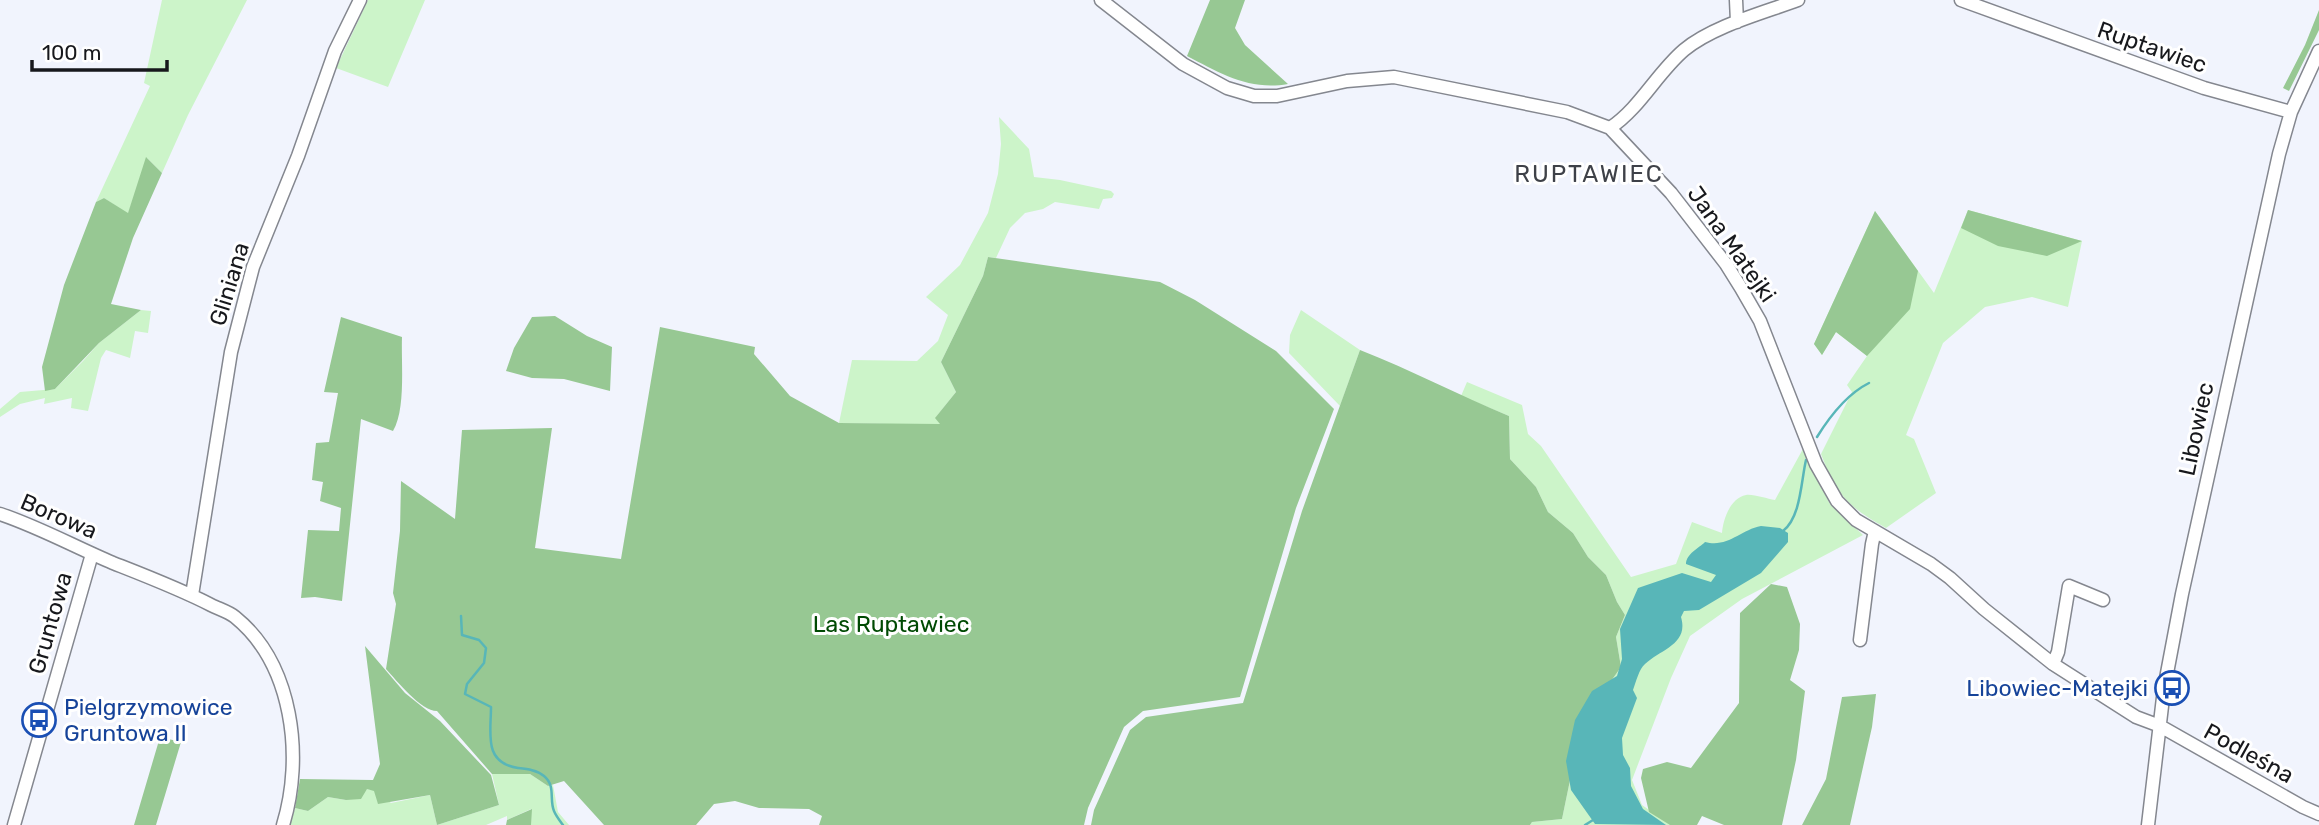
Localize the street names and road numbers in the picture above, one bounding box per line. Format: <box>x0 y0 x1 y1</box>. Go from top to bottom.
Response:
street label: Ruptawiec <box>2094 15 2210 79</box>
street label: Jana Matejki <box>1682 180 1782 308</box>
street label: Gliniana <box>203 239 255 329</box>
street label: Libowiec <box>2172 380 2220 478</box>
street label: Borowa <box>16 487 102 545</box>
street label: Gruntowa <box>22 569 78 677</box>
street label: Podleśna <box>2199 717 2299 789</box>

